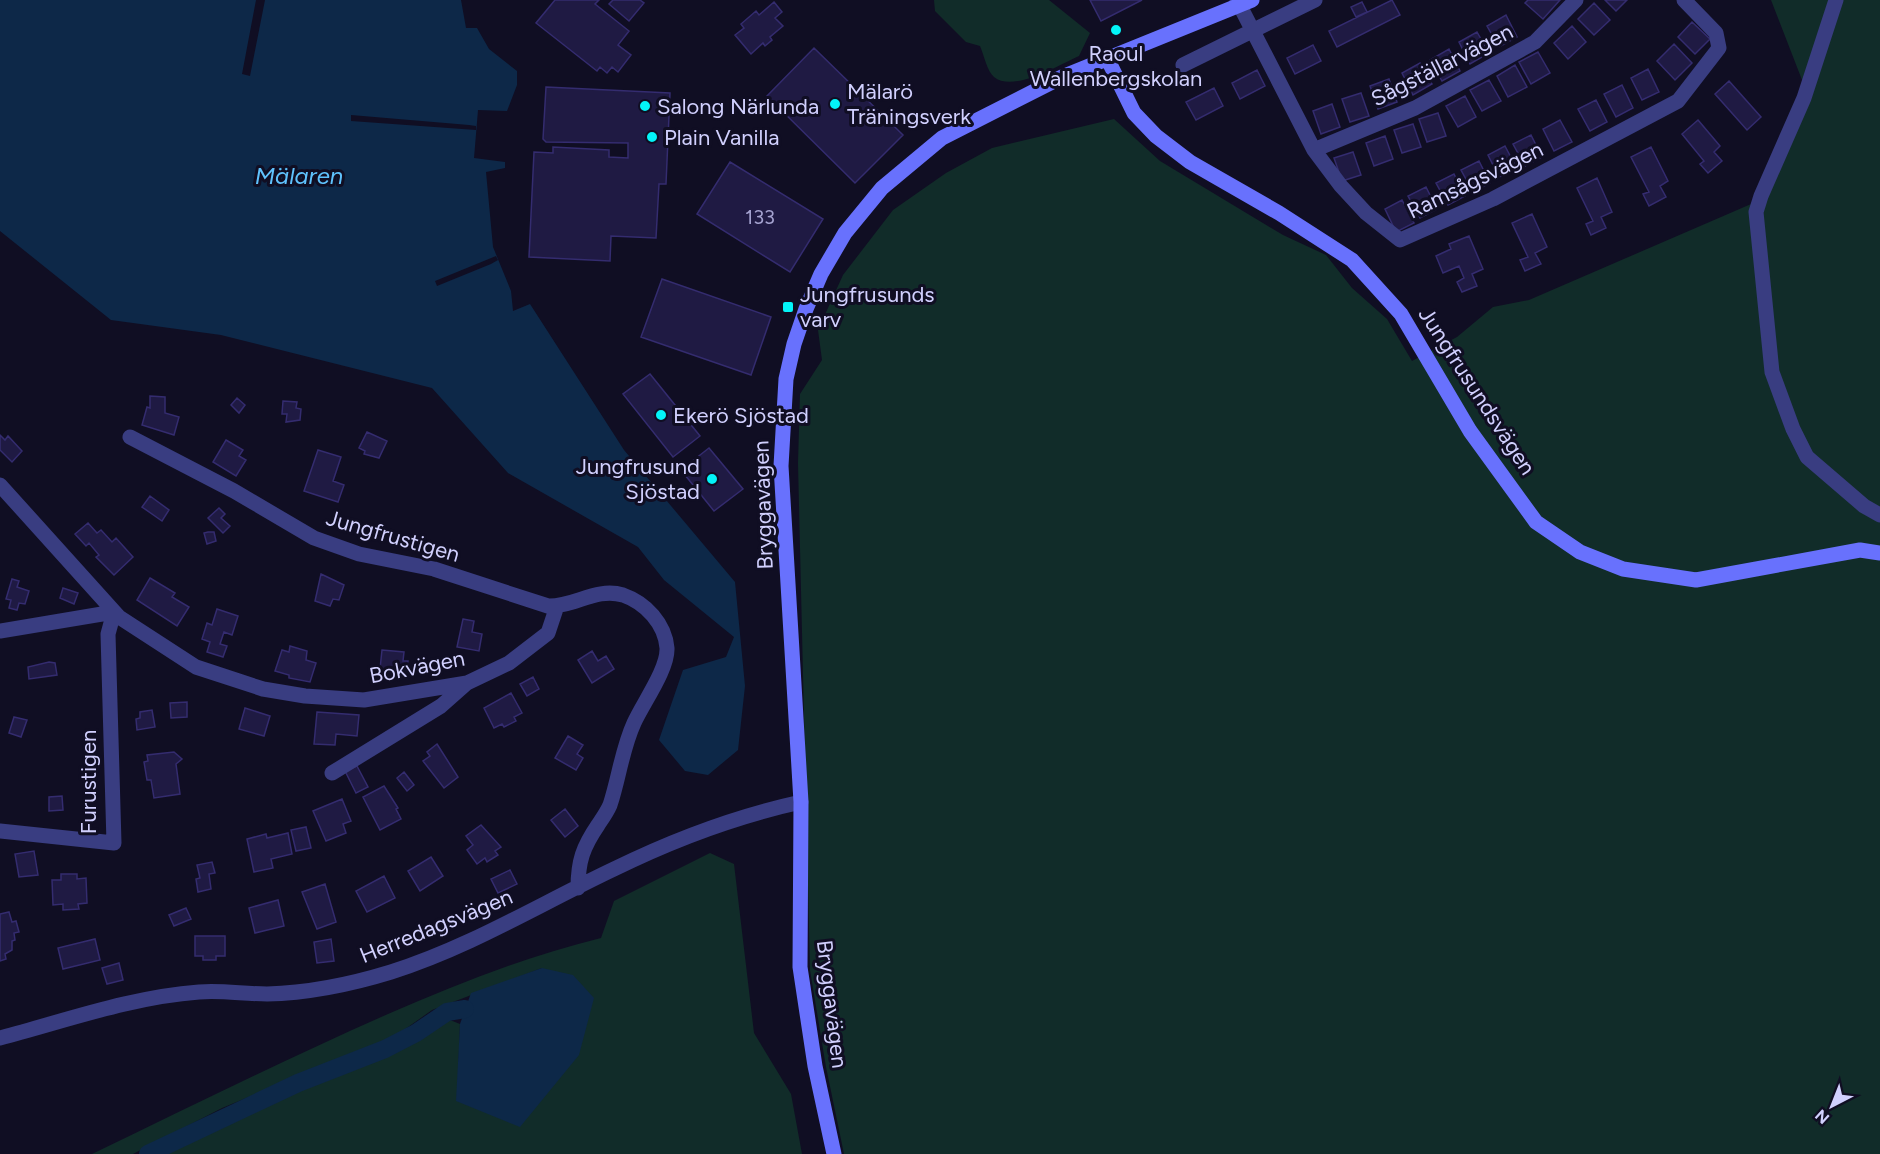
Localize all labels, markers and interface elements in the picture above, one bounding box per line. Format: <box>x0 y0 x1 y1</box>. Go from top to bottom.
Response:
street label: Sågställarvägen <box>1367 18 1517 112</box>
marker: Raoul Wallenbergskolan <box>1109 23 1123 37</box>
place label: Raoul Wallenbergskolan <box>1030 40 1202 92</box>
place label: Mälarö Träningsverk <box>847 78 971 130</box>
place label: Salong Närlunda <box>657 93 819 120</box>
marker: Mälarö Träningsverk <box>828 97 842 111</box>
marker: Salong Närlunda <box>638 99 652 113</box>
place label: Plain Vanilla <box>664 124 779 151</box>
marker: Plain Vanilla <box>645 130 659 144</box>
street label: Ramsågsvägen <box>1402 135 1548 225</box>
water label: Mälaren <box>255 161 343 190</box>
house number: 133 <box>745 205 775 229</box>
place label: Jungfrusunds varv <box>800 281 935 333</box>
marker: Jungfrusunds varv <box>781 300 795 314</box>
street label: Jungfrusundsvägen <box>1413 302 1541 480</box>
place label: Ekerö Sjöstad <box>673 402 809 429</box>
marker: Ekerö Sjöstad <box>654 408 668 422</box>
street label: Bryggavägen <box>747 440 779 570</box>
place label: Jungfrusund Sjöstad <box>576 453 700 505</box>
marker: Jungfrusund Sjöstad <box>705 472 719 486</box>
street label: Jungfrustigen <box>323 504 463 568</box>
street label: Bokvägen <box>367 645 467 689</box>
street label: Furustigen <box>75 730 102 834</box>
street label: Herredagsvägen <box>356 883 516 969</box>
street label: Bryggavägen <box>811 938 853 1070</box>
north arrow <box>1802 1076 1862 1136</box>
text: N <box>1811 1106 1833 1128</box>

